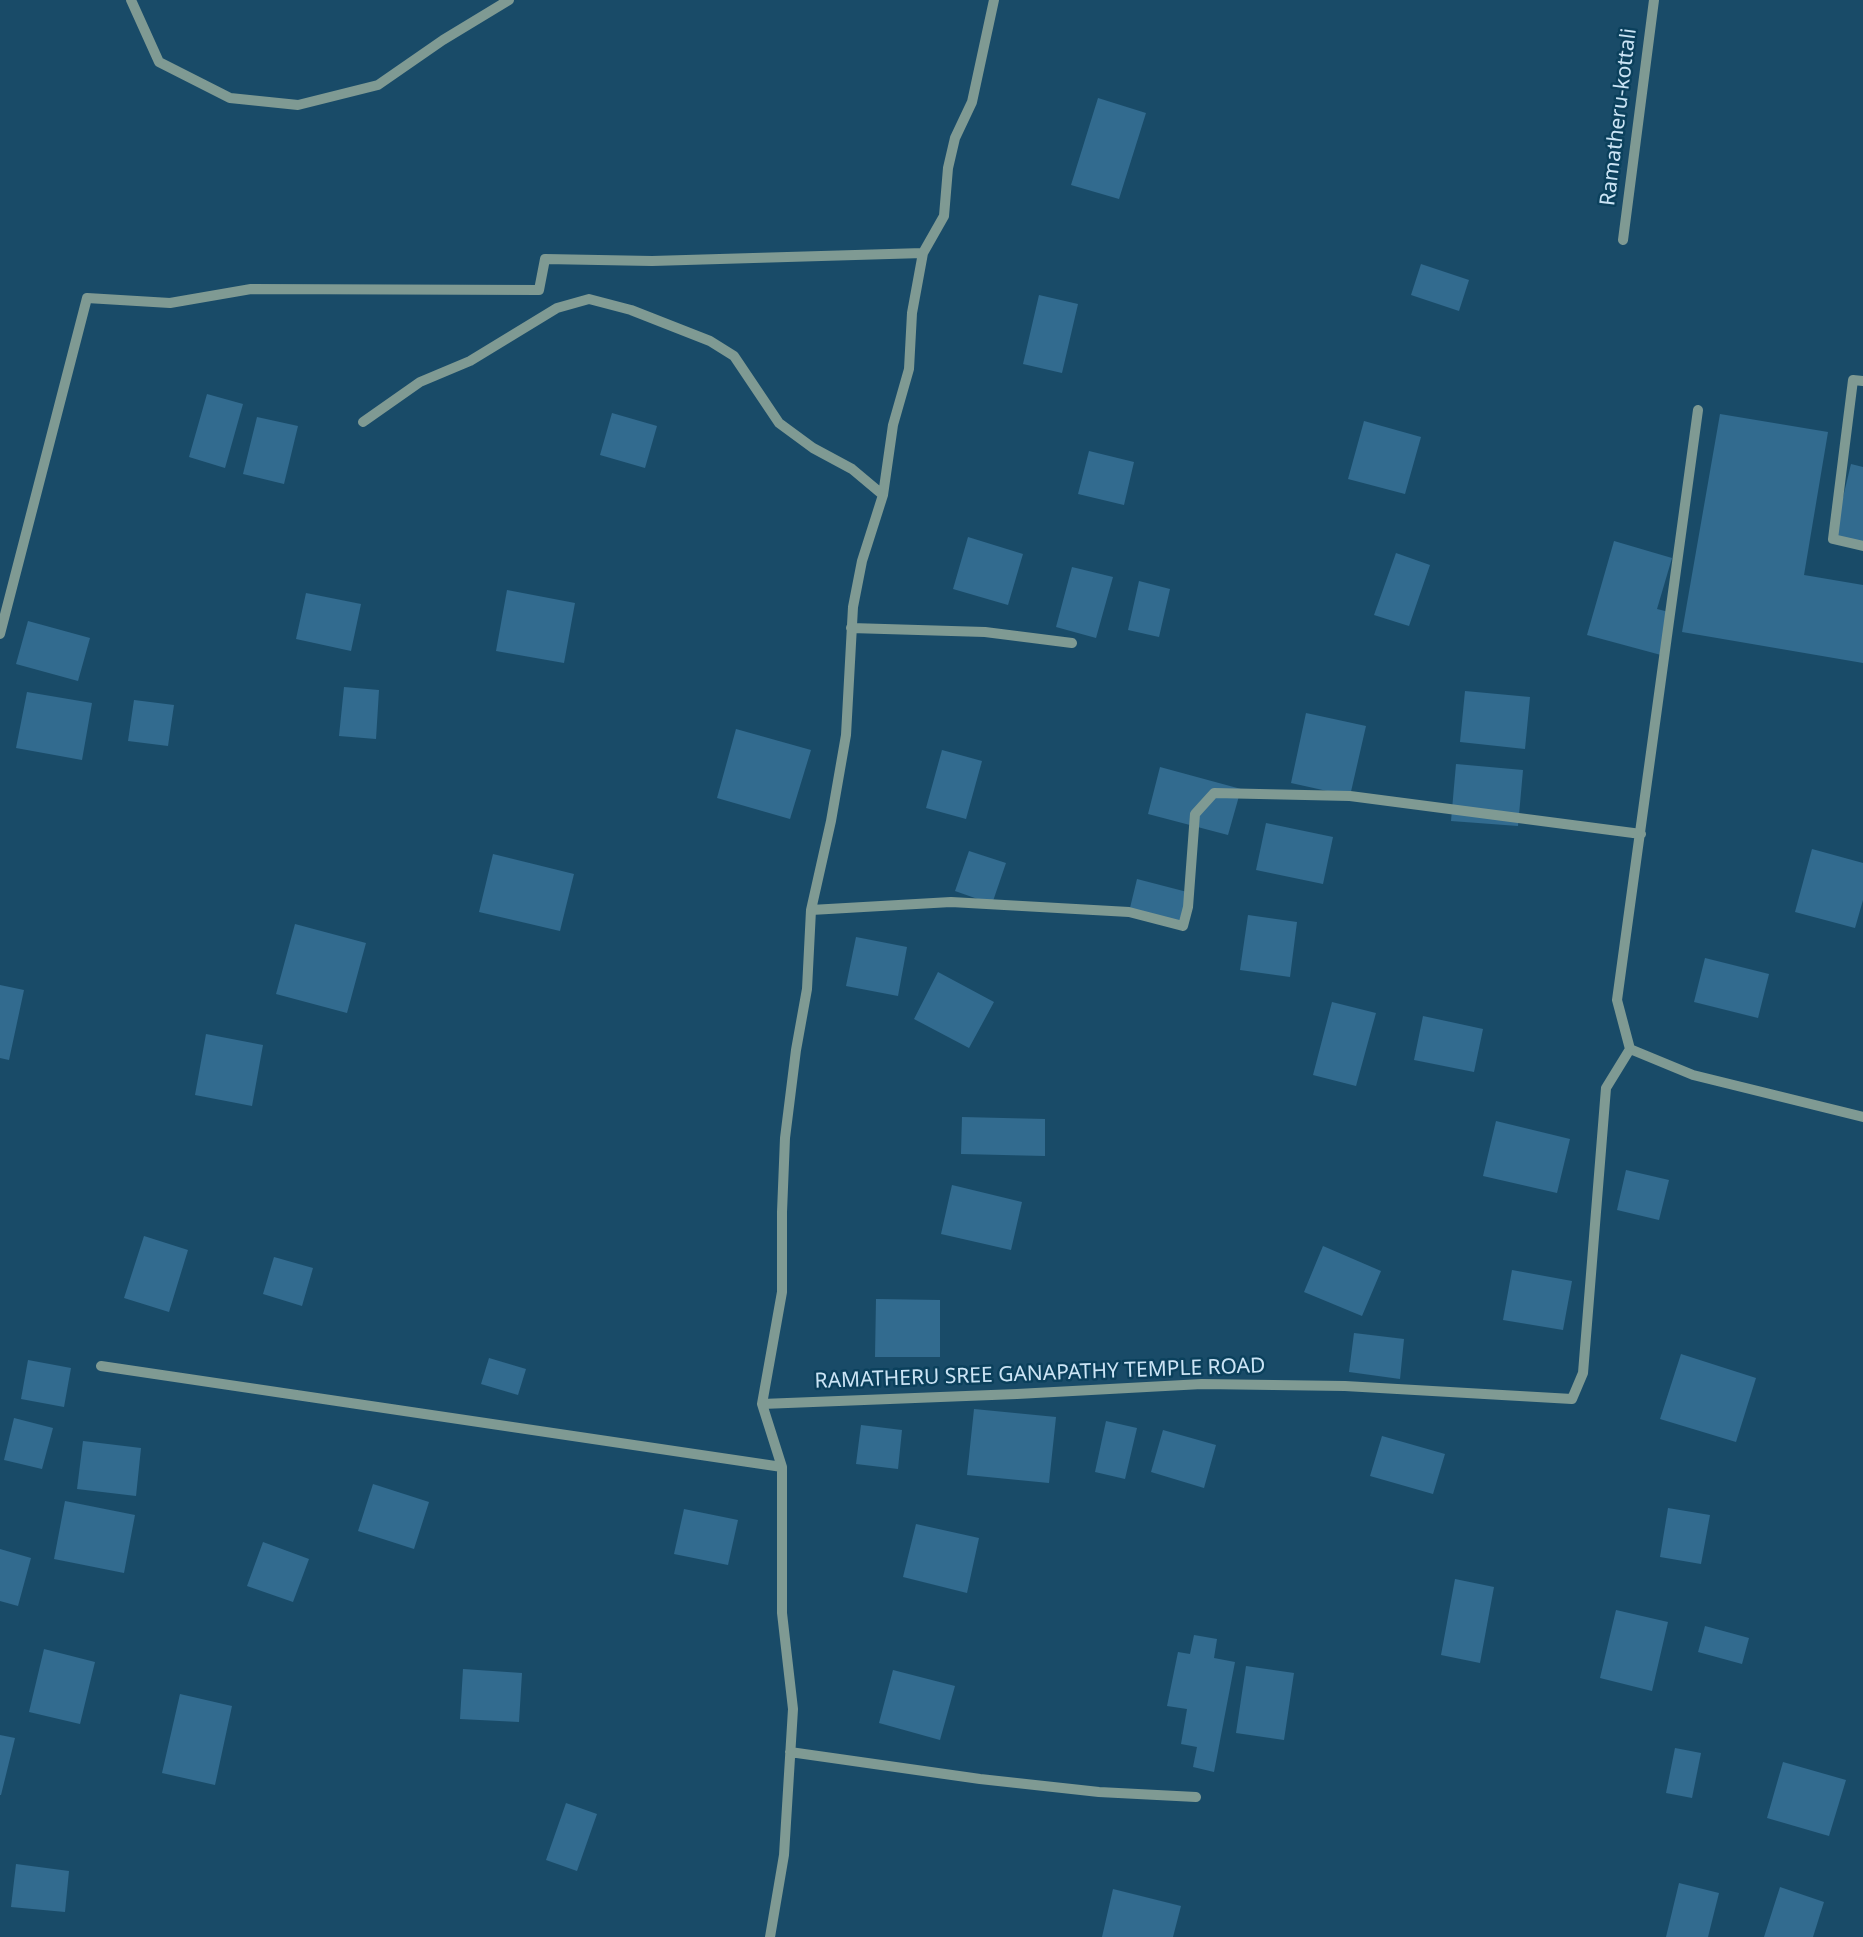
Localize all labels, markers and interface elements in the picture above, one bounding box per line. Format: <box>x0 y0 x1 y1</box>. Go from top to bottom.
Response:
street label: Ramatheru-kottali <box>1596 27 1642 207</box>
street label: RAMATHERU SREE GANAPATHY TEMPLE ROAD <box>814 1354 1266 1394</box>

